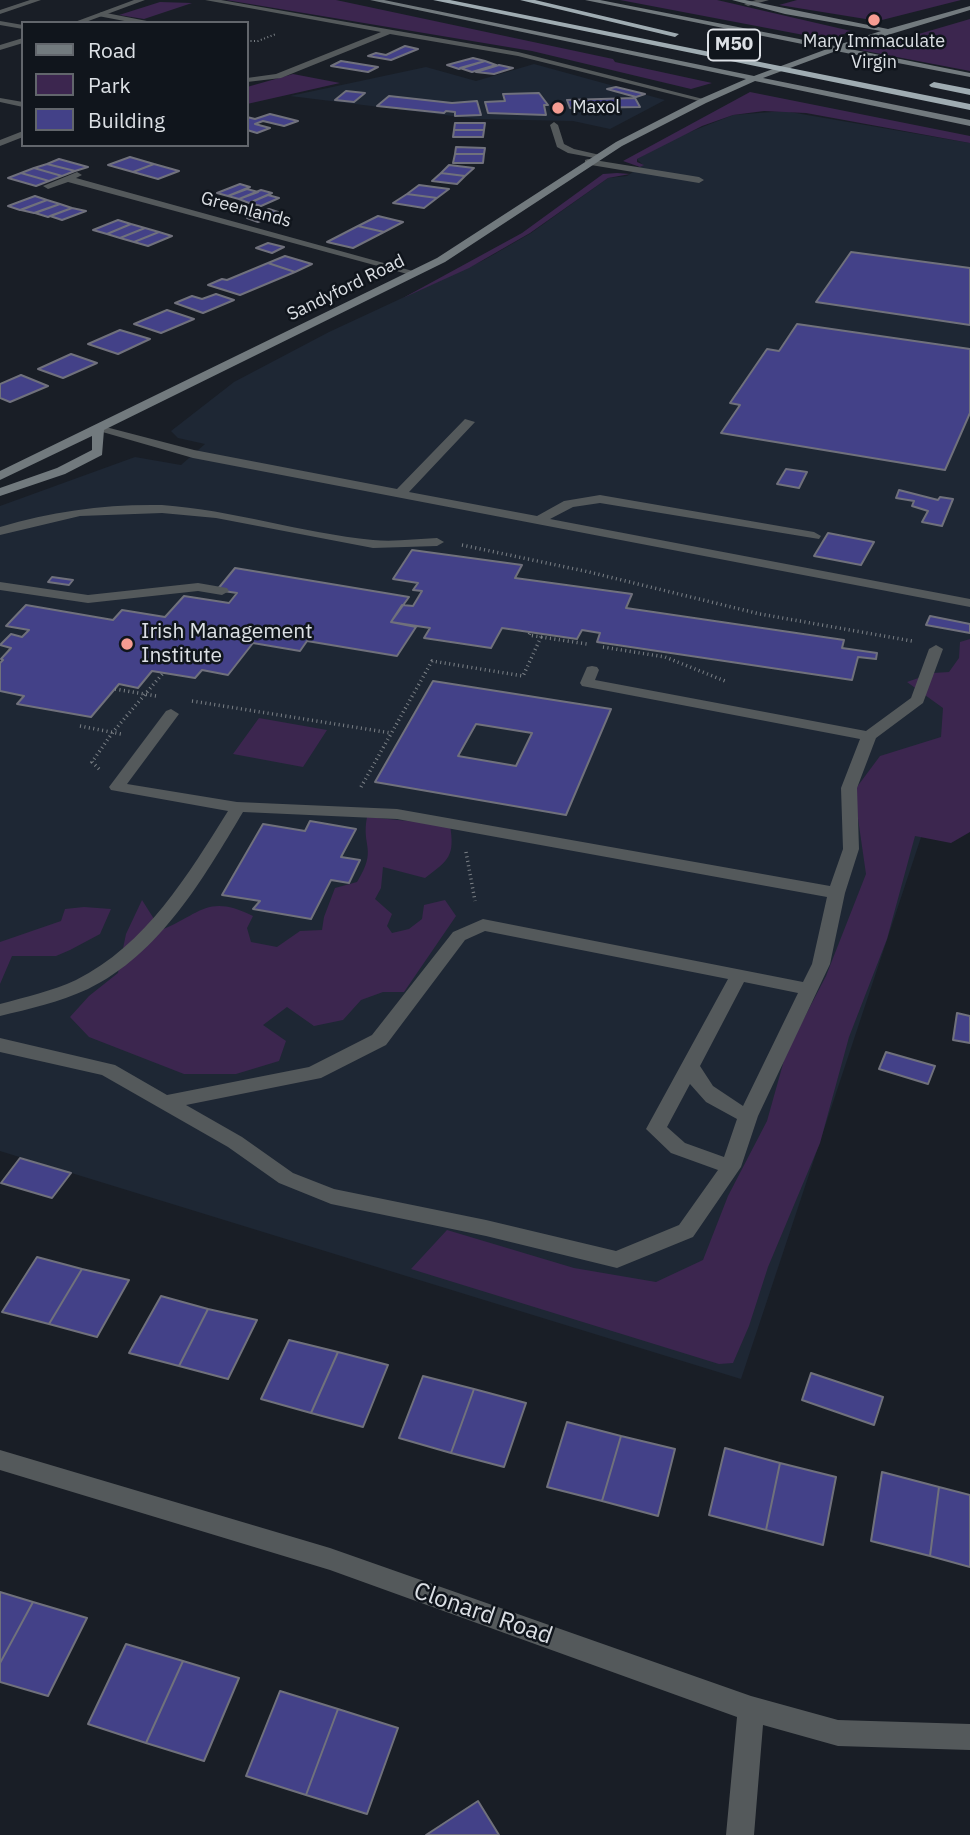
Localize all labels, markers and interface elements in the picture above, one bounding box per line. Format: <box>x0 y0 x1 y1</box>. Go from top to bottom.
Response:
marker: Mary Immaculate Virgin <box>866 12 882 28</box>
legend <box>21 21 248 147</box>
road number: M50 <box>708 30 760 60</box>
place label: Mary Immaculate Virgin <box>803 31 945 74</box>
text: Road <box>88 36 136 64</box>
text: Park <box>88 71 131 99</box>
place label: Maxol <box>572 97 620 119</box>
marker: Maxol <box>550 100 566 116</box>
text: Building <box>88 106 165 134</box>
street label: Greenlands <box>198 188 294 232</box>
street label: Sandyford Road <box>284 250 408 326</box>
place label: Irish Management Institute <box>141 619 313 669</box>
marker: Irish Management Institute <box>119 636 135 652</box>
street label: Clonard Road <box>410 1577 556 1651</box>

